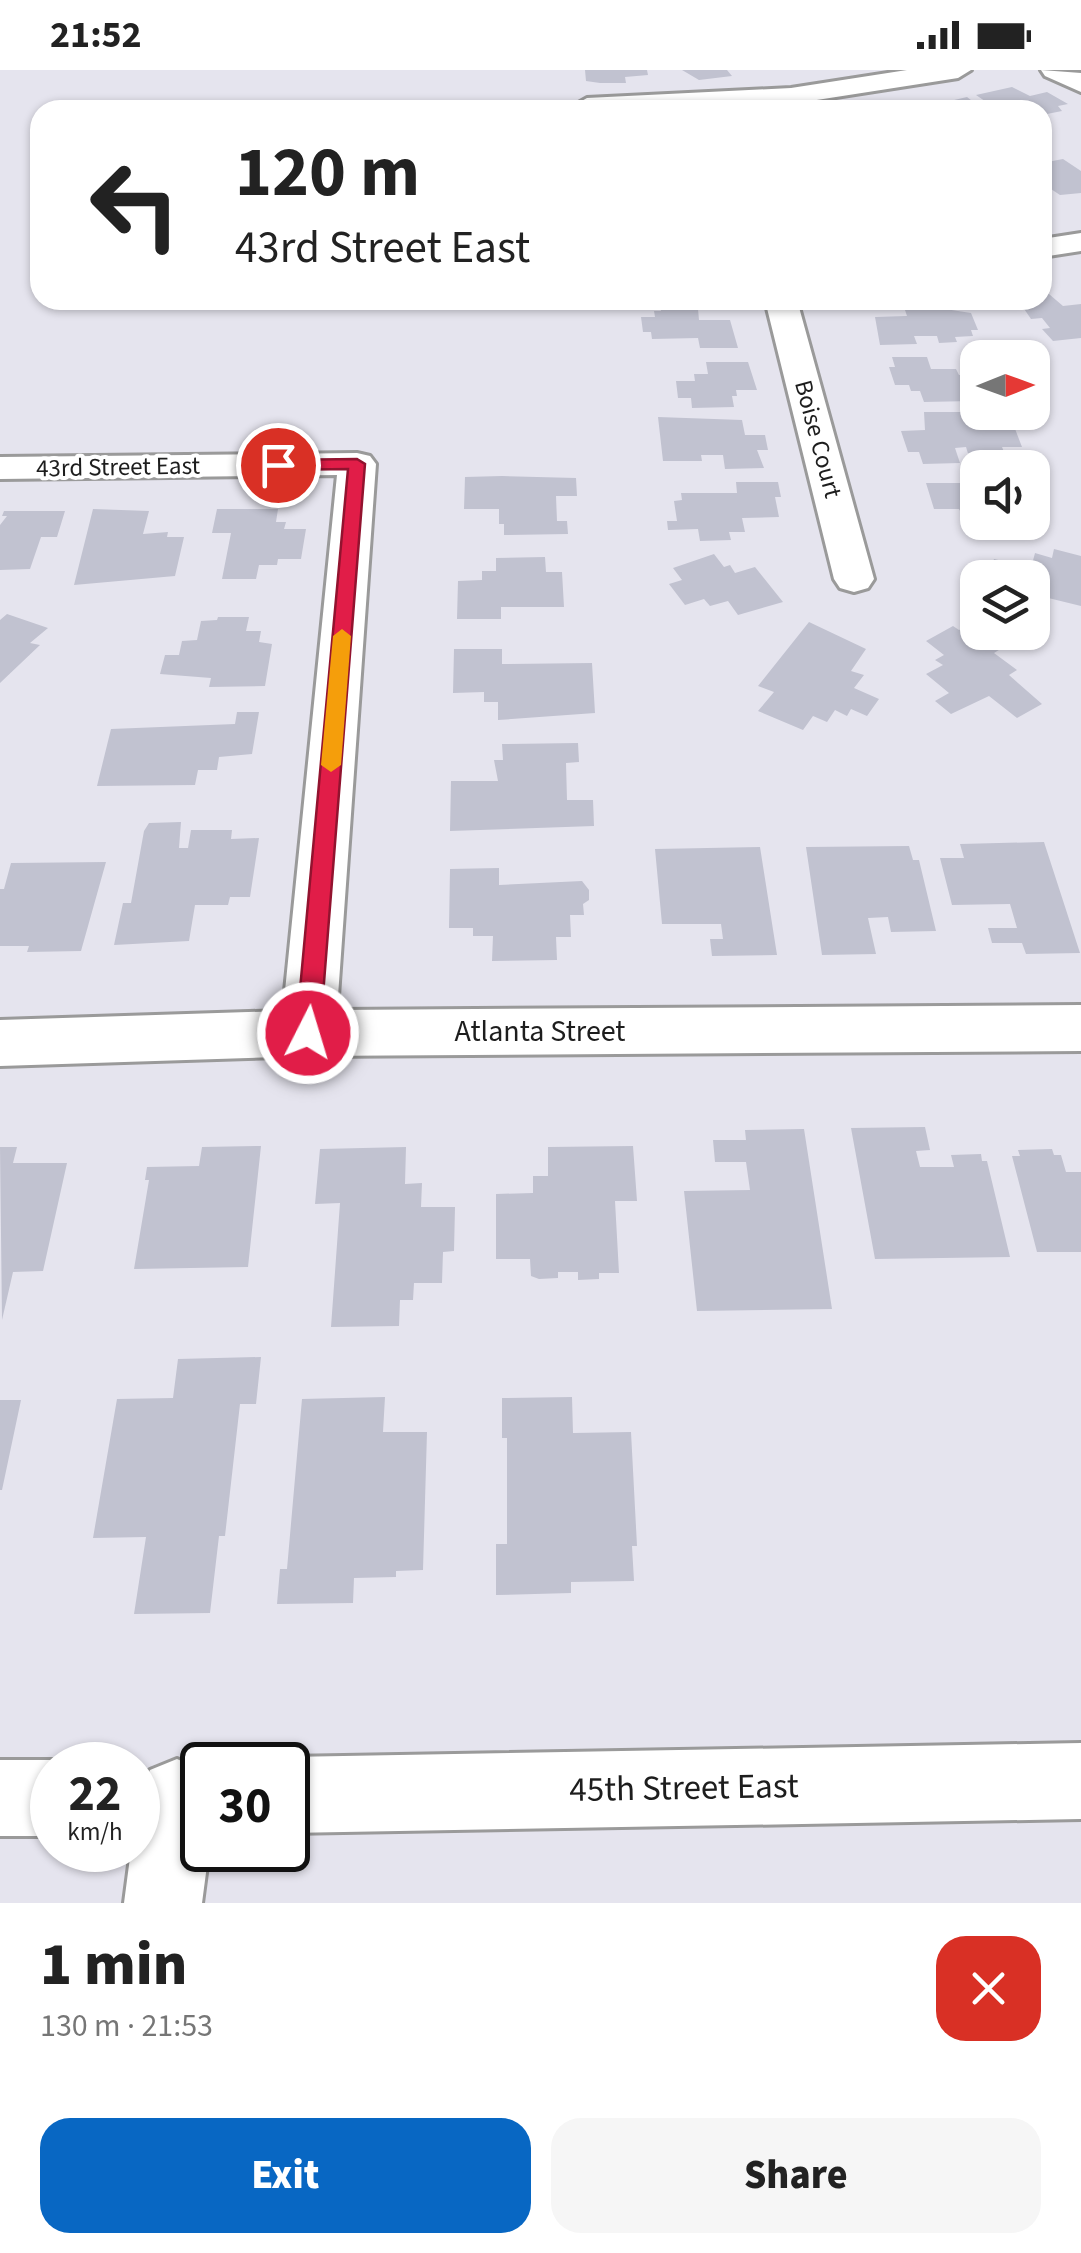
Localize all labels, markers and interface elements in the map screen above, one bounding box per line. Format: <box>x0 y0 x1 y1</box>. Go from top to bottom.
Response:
text: 21:52 <box>50 8 142 62</box>
text: 120 m <box>235 123 420 223</box>
icon: left <box>70 140 200 270</box>
text: 43rd Street East <box>235 216 530 280</box>
north arrow <box>960 340 1050 430</box>
map controls <box>960 340 1050 650</box>
street label: Boise Court <box>785 376 851 503</box>
pin <box>236 423 321 508</box>
icon: arrive <box>251 438 306 493</box>
street label: 43rd Street East <box>36 448 201 486</box>
button: sound <box>960 450 1050 540</box>
button: layers <box>960 560 1050 650</box>
position arrow <box>256 981 360 1085</box>
street label: Atlanta Street <box>455 1010 625 1053</box>
speed limit sign: 30 <box>180 1742 310 1872</box>
text: 22 <box>69 1759 121 1830</box>
street label: 45th Street East <box>569 1761 799 1815</box>
text: km/h <box>67 1814 123 1850</box>
text: 1 min <box>40 1923 187 2008</box>
button: close <box>936 1936 1041 2041</box>
text: 130 m · 21:53 <box>40 2003 213 2049</box>
button: Exit <box>40 2118 531 2233</box>
button: Share <box>551 2118 1041 2233</box>

